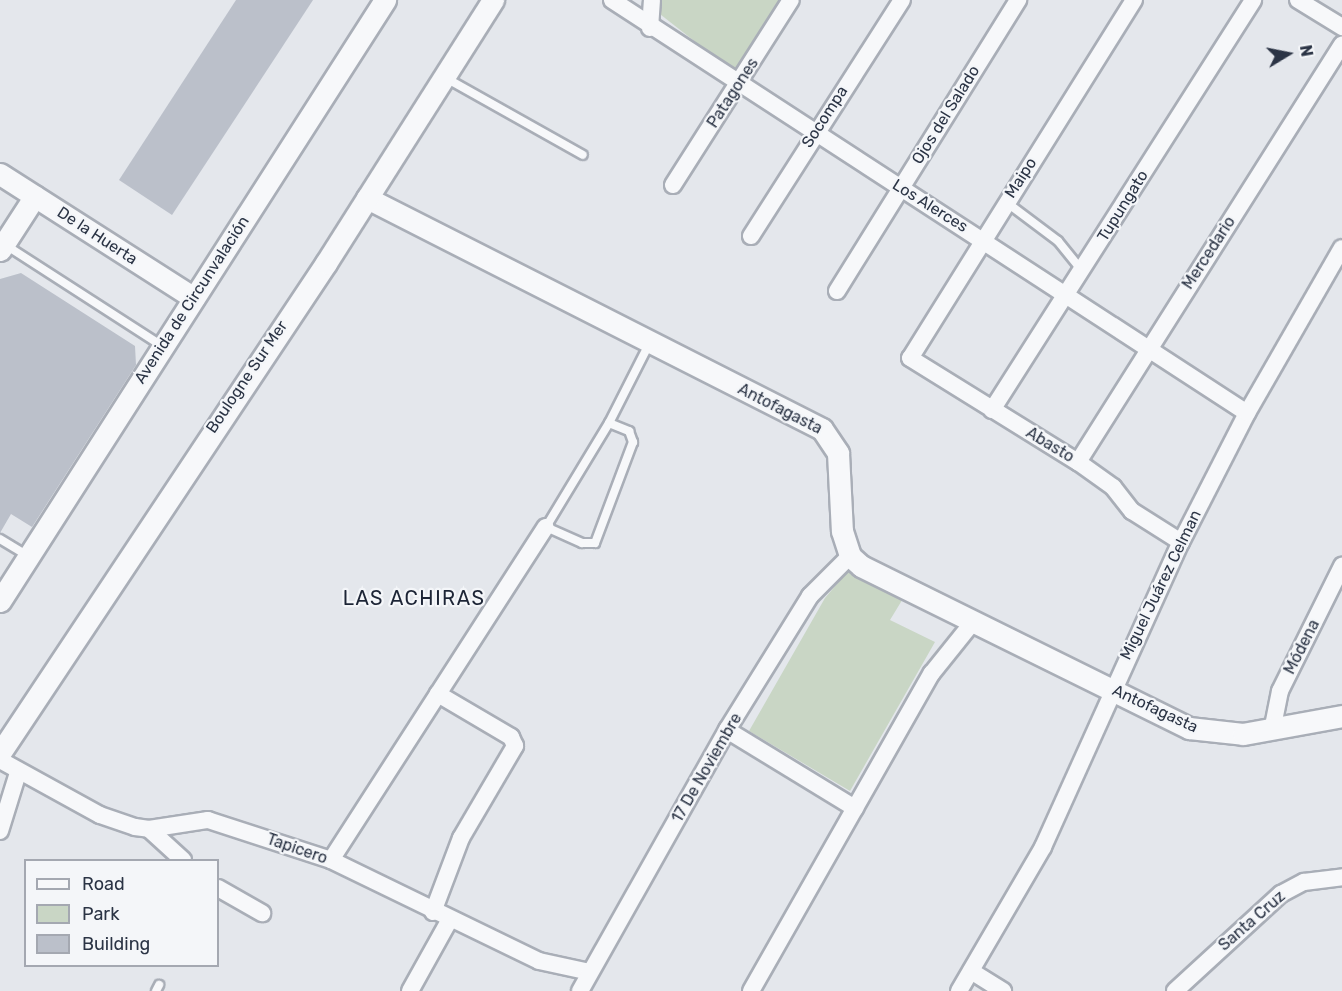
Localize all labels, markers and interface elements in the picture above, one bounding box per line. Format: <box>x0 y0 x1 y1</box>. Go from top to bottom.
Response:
north arrow <box>1258 24 1318 84</box>
text: N <box>1296 43 1317 58</box>
street label: Patagones <box>703 54 763 132</box>
street label: Ojos del Salado <box>908 62 984 168</box>
street label: Socompa <box>798 83 852 151</box>
street label: Maipo <box>1001 154 1041 202</box>
street label: Tupungato <box>1094 167 1152 245</box>
street label: Los Alerces <box>889 175 971 237</box>
street label: De la Huerta <box>53 203 141 269</box>
street label: Avenida de Circunvalación <box>131 213 253 387</box>
street label: Mercedario <box>1178 213 1240 293</box>
street label: Boulogne Sur Mer <box>202 317 292 437</box>
street label: Antofagasta <box>735 380 825 438</box>
street label: Abasto <box>1022 423 1078 467</box>
street label: Miguel Juárez Celman <box>1116 507 1206 663</box>
district label: LAS ACHIRAS <box>342 586 486 610</box>
street label: Módena <box>1280 616 1324 678</box>
street label: Antofagasta <box>1109 681 1201 737</box>
street label: 17 De Noviembre <box>668 710 746 826</box>
street label: Tapicero <box>264 830 330 868</box>
legend <box>24 859 219 967</box>
text: Road <box>82 873 125 895</box>
street label: Santa Cruz <box>1215 887 1289 955</box>
text: Park <box>82 903 119 925</box>
text: Building <box>82 933 150 955</box>

